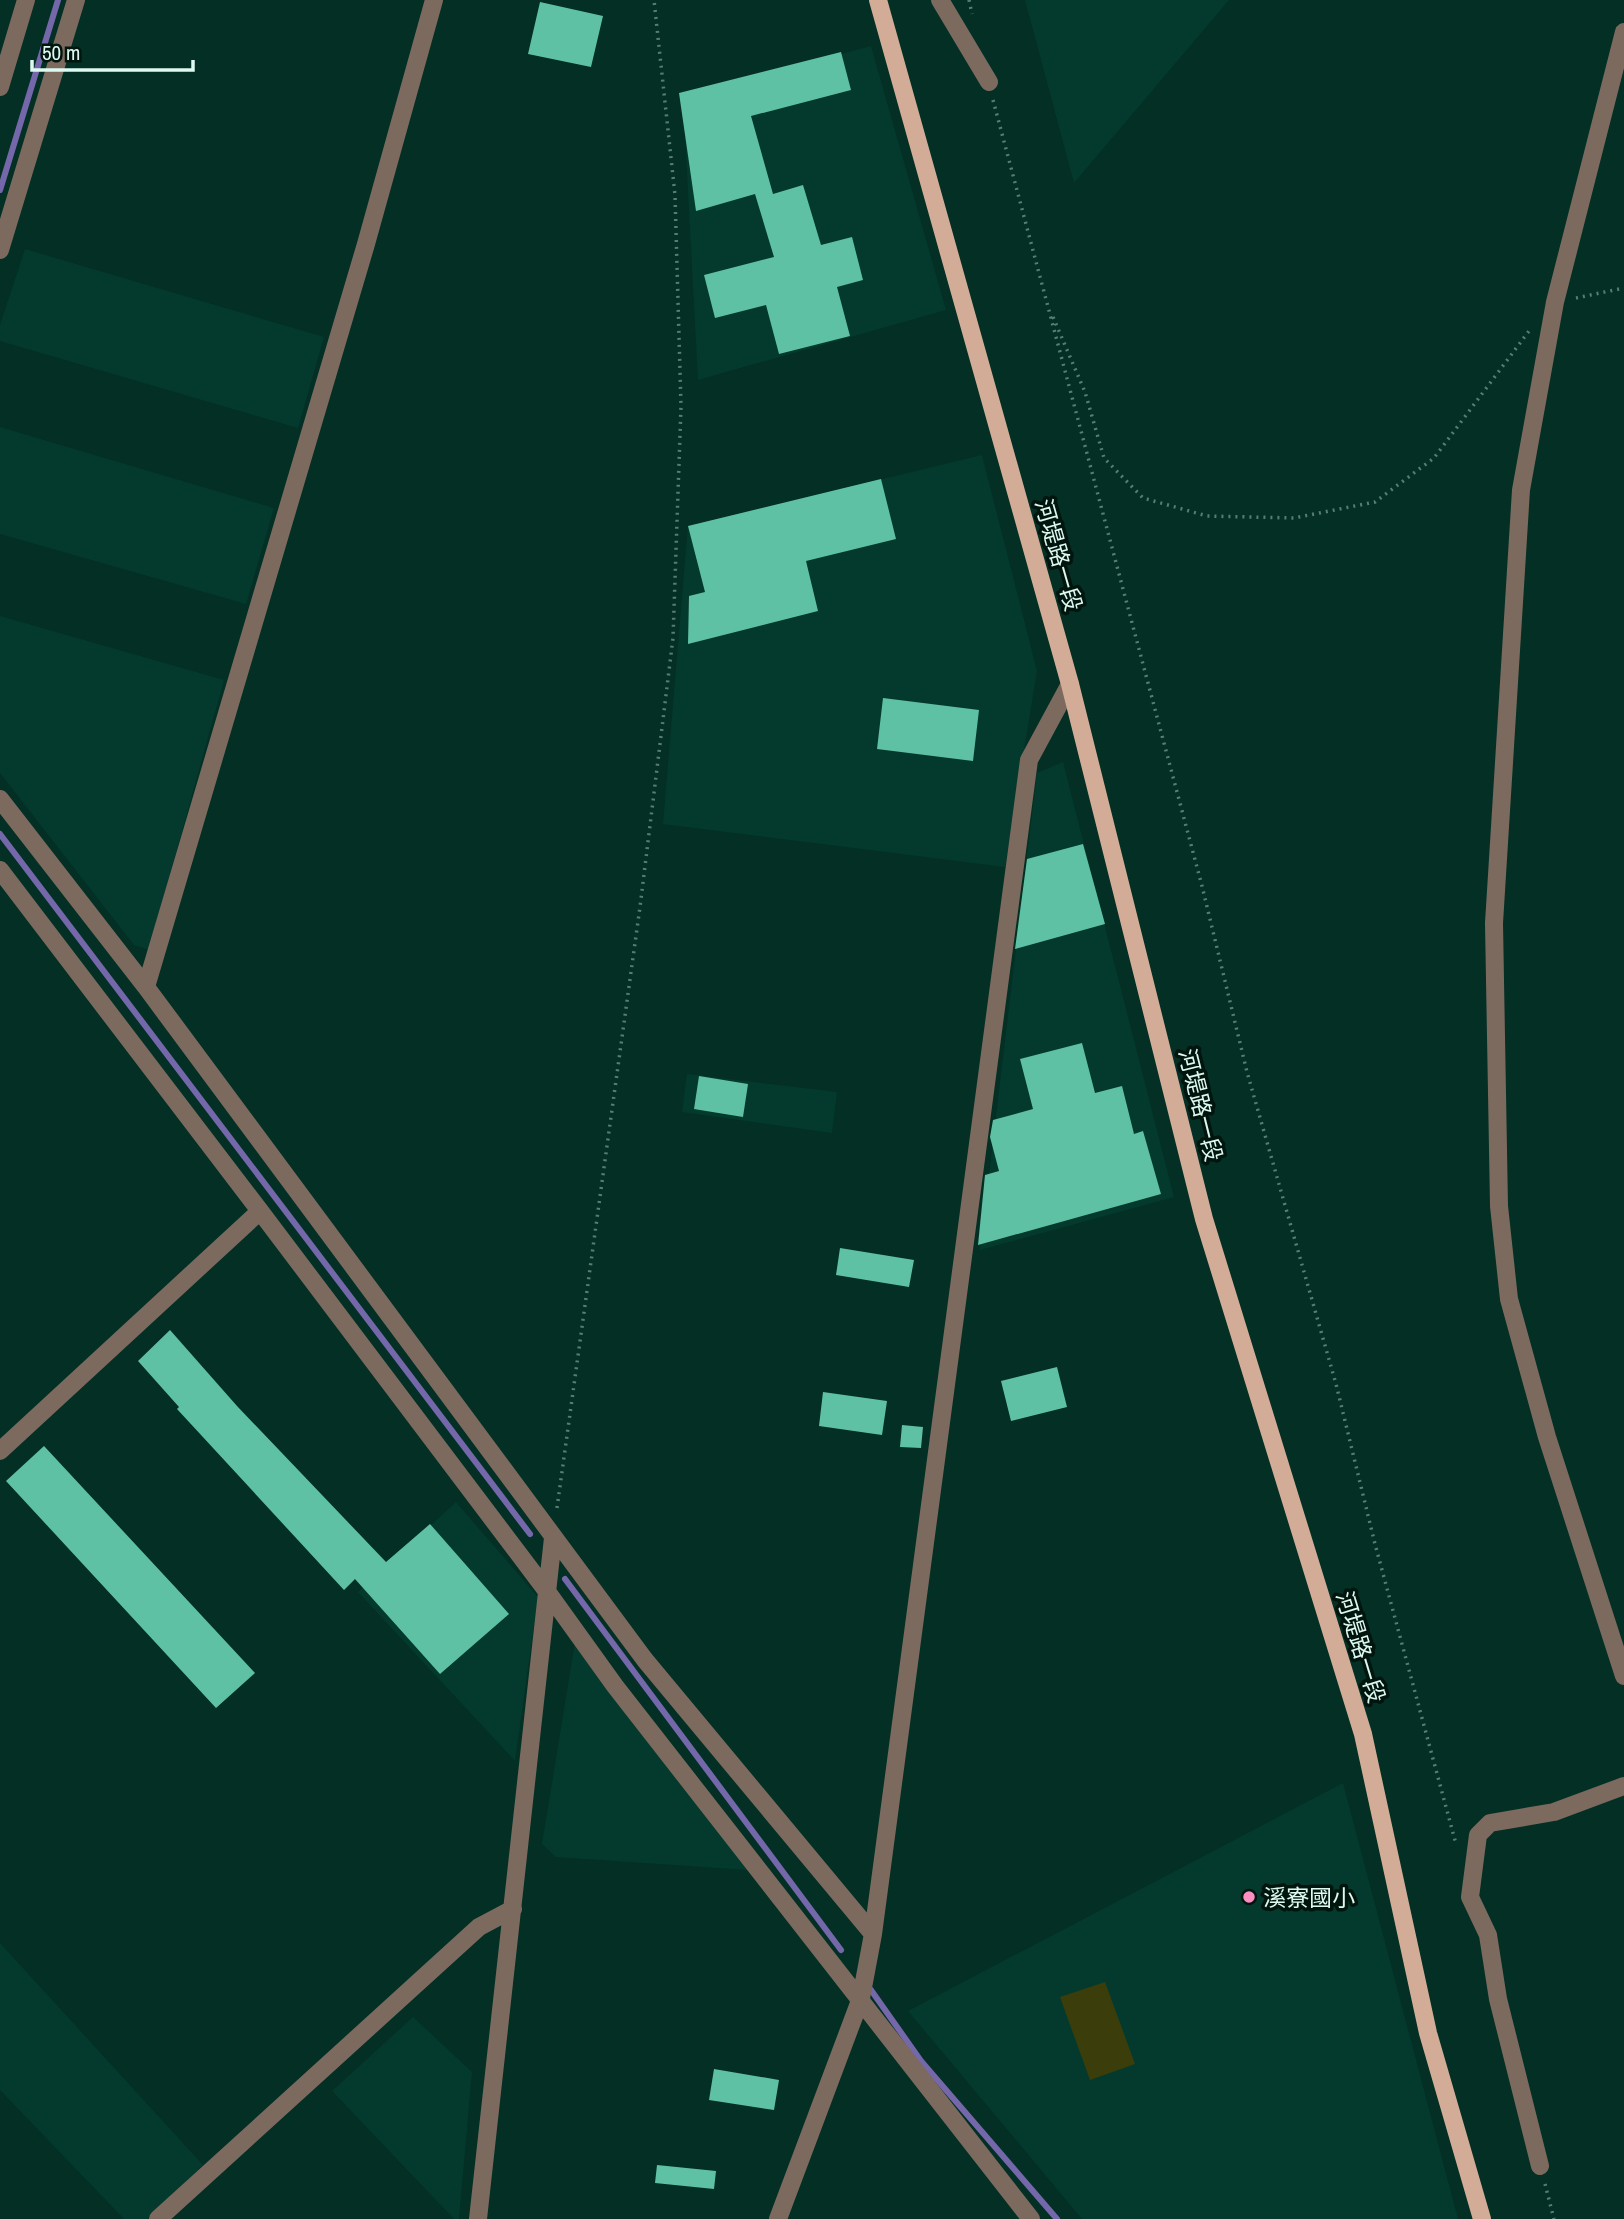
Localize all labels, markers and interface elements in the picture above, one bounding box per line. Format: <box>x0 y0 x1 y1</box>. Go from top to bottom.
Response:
scale bar <box>32 28 192 72</box>
text: 50 m <box>42 38 80 67</box>
street label: 河堤路一段 <box>1028 495 1090 615</box>
street label: 河堤路一段 <box>1172 1045 1230 1165</box>
street label: 河堤路一段 <box>1329 1587 1393 1707</box>
place label: 溪寮國小 <box>1263 1882 1355 1913</box>
marker: 溪寮國小 <box>1241 1889 1257 1905</box>

